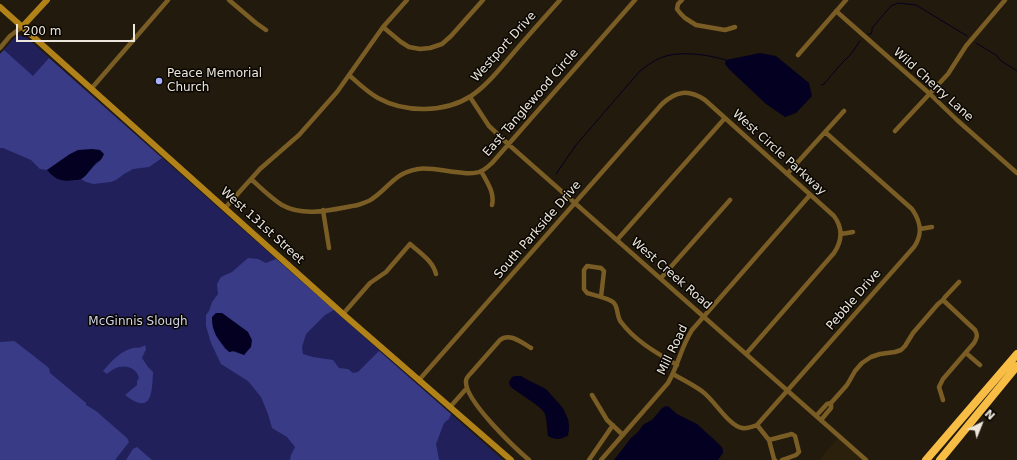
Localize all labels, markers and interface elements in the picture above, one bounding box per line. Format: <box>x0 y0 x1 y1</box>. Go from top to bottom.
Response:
street label: Westport Drive <box>469 9 539 85</box>
scale bar <box>18 16 137 42</box>
text: 200 m <box>23 24 61 38</box>
street label: Wild Cherry Lane <box>890 45 976 125</box>
street label: East Tanglewood Circle <box>480 46 582 160</box>
place label: Peace Memorial Church <box>167 67 262 95</box>
marker: Peace Memorial Church <box>154 76 164 86</box>
street label: West Circle Parkway <box>729 107 829 199</box>
street label: South Parkside Drive <box>492 178 584 282</box>
street label: West 131st Street <box>217 185 307 267</box>
street label: West Creek Road <box>628 235 714 313</box>
street label: Pebble Drive <box>824 267 884 333</box>
park label: McGinnis Slough <box>88 315 188 329</box>
street label: Mill Road <box>655 322 691 378</box>
north arrow <box>961 404 1001 444</box>
text: N <box>982 407 997 423</box>

